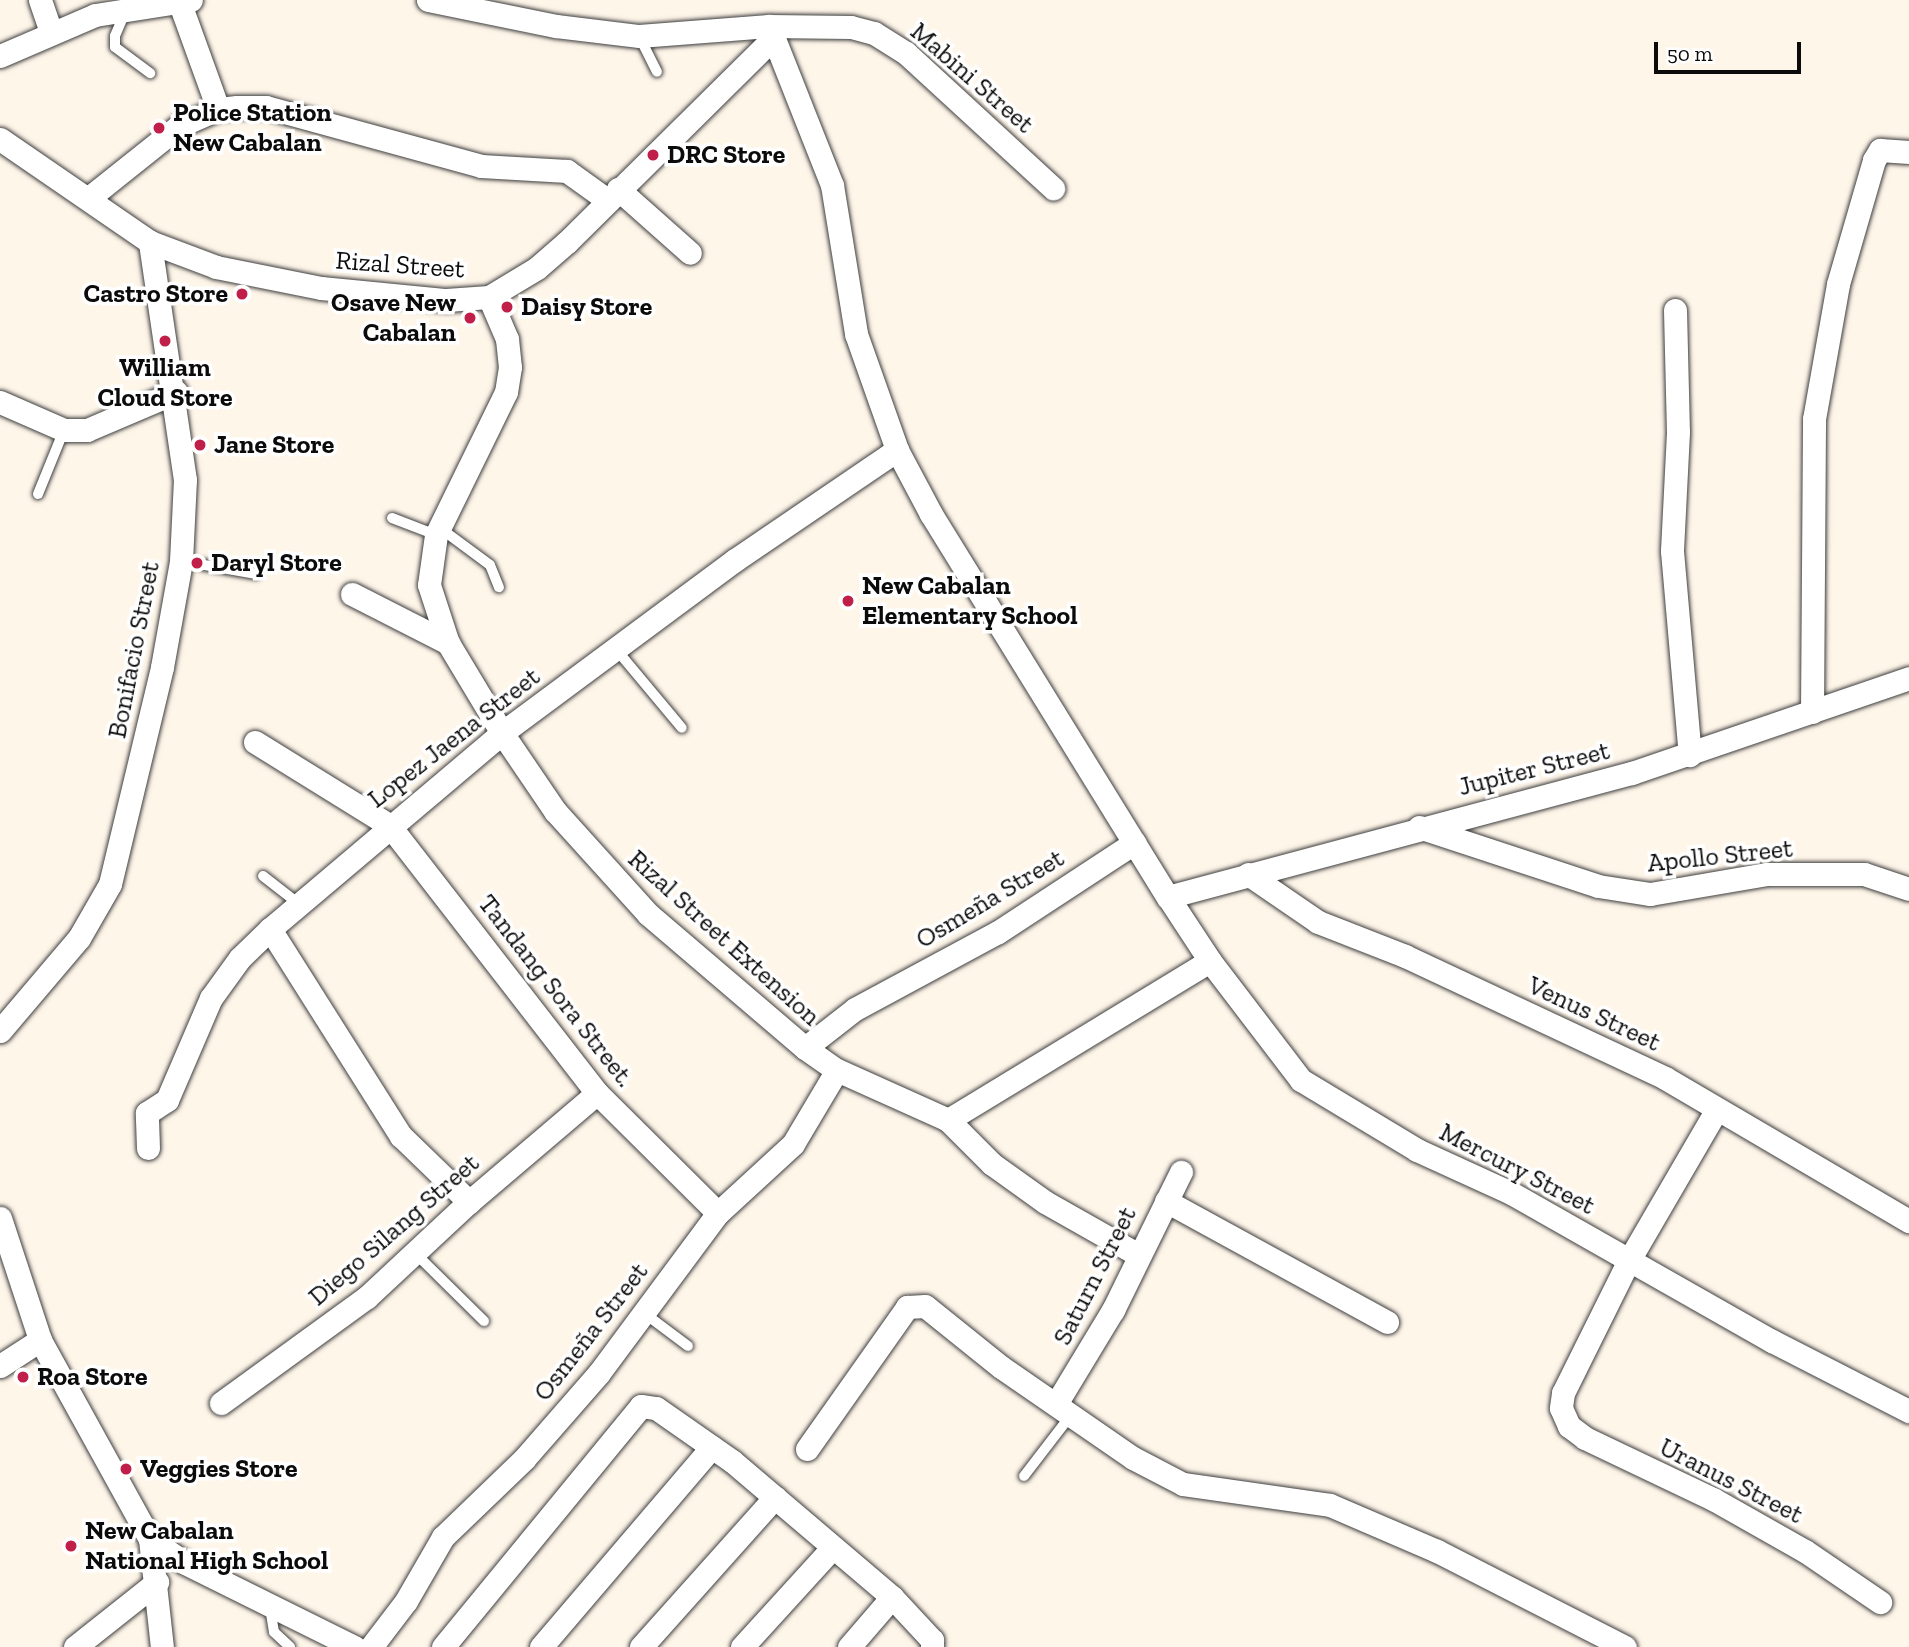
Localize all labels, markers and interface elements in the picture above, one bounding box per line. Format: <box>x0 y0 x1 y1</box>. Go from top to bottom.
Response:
street label: Mabini Street <box>904 16 1040 140</box>
scale bar <box>1657 28 1804 72</box>
text: 50 m <box>1667 41 1713 66</box>
place label: Police Station New Cabalan <box>173 97 332 158</box>
marker: Police Station New Cabalan <box>151 120 167 136</box>
place label: DRC Store <box>667 139 785 171</box>
marker: DRC Store <box>645 147 661 163</box>
street label: Rizal Street <box>334 245 466 285</box>
place label: Castro Store <box>83 278 228 310</box>
marker: Castro Store <box>234 286 250 302</box>
place label: Osave New Cabalan <box>331 287 456 348</box>
place label: Daisy Store <box>521 291 653 323</box>
marker: Daisy Store <box>499 299 515 315</box>
marker: Osave New Cabalan <box>462 310 478 326</box>
marker: William Cloud Store <box>157 333 173 349</box>
place label: William Cloud Store <box>97 352 233 414</box>
place label: Jane Store <box>214 429 334 461</box>
marker: Jane Store <box>192 437 208 453</box>
place label: Daryl Store <box>211 547 342 579</box>
marker: Daryl Store <box>189 555 205 571</box>
street label: Bonifacio Street <box>102 559 166 741</box>
place label: New Cabalan Elementary School <box>862 570 1078 632</box>
marker: New Cabalan Elementary School <box>840 593 856 609</box>
street label: Lopez Jaena Street <box>362 661 546 815</box>
street label: Jupiter Street <box>1455 735 1613 803</box>
street label: Apollo Street <box>1646 833 1794 879</box>
street label: Osmeña Street <box>910 843 1070 955</box>
street label: Rizal Street Extension <box>622 844 826 1032</box>
street label: Tandang Sora Street. <box>471 889 641 1093</box>
street label: Venus Street <box>1523 970 1665 1058</box>
street label: Mercury Street <box>1434 1116 1600 1222</box>
street label: Diego Silang Street <box>302 1148 486 1312</box>
street label: Saturn Street <box>1047 1202 1143 1350</box>
street label: Osmeña Street <box>527 1257 655 1407</box>
place label: Roa Store <box>37 1361 147 1393</box>
marker: Roa Store <box>15 1369 31 1385</box>
street label: Uranus Street <box>1654 1432 1808 1530</box>
place label: Veggies Store <box>140 1453 298 1485</box>
marker: Veggies Store <box>118 1461 134 1477</box>
place label: New Cabalan National High School <box>85 1515 328 1576</box>
marker: New Cabalan National High School <box>63 1538 79 1554</box>

